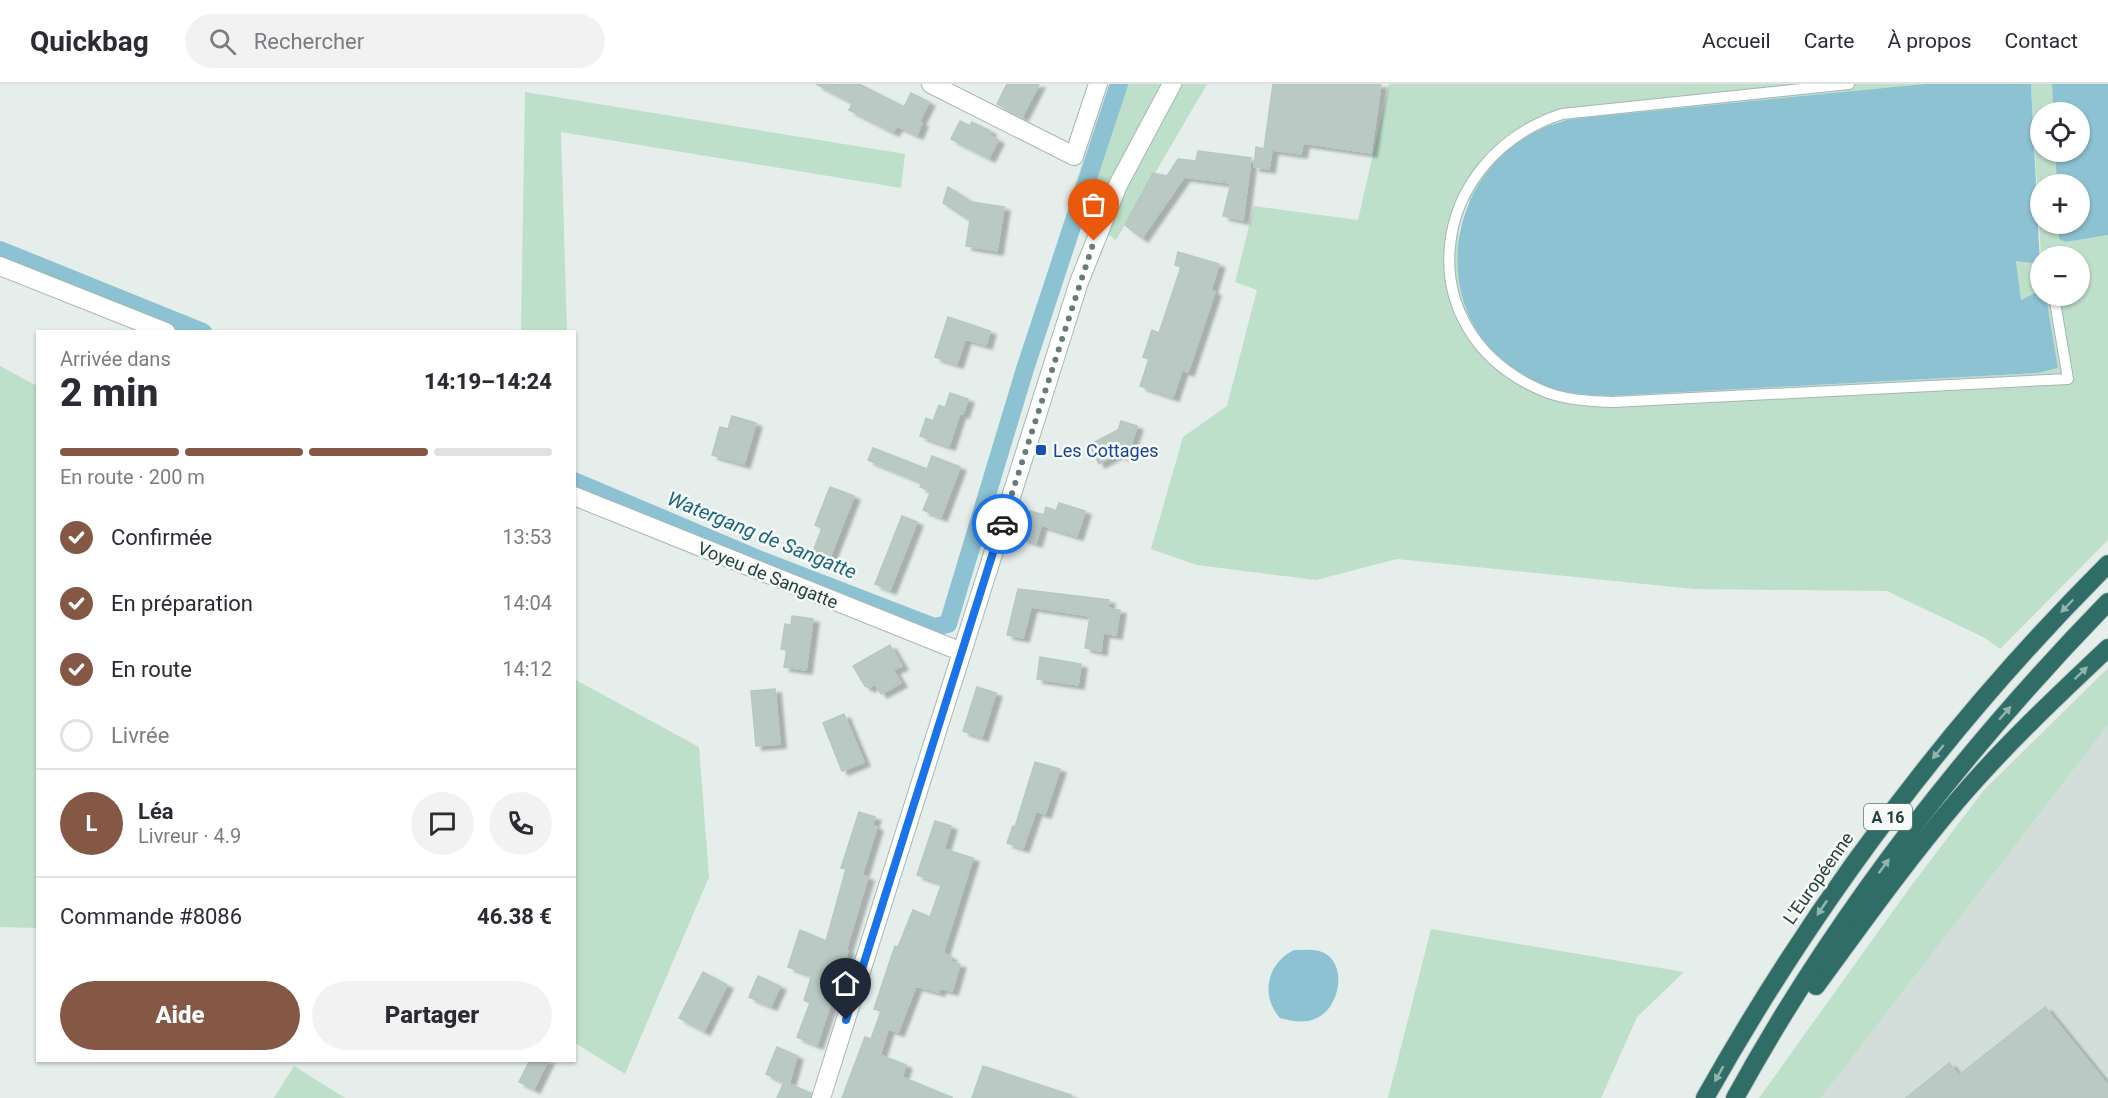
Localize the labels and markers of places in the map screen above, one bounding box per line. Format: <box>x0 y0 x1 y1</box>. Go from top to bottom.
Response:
pin <box>1068 179 1119 241</box>
place label: Les Cottages <box>1053 440 1159 461</box>
marker: Les Cottages <box>1034 443 1048 457</box>
pin <box>820 958 871 1020</box>

